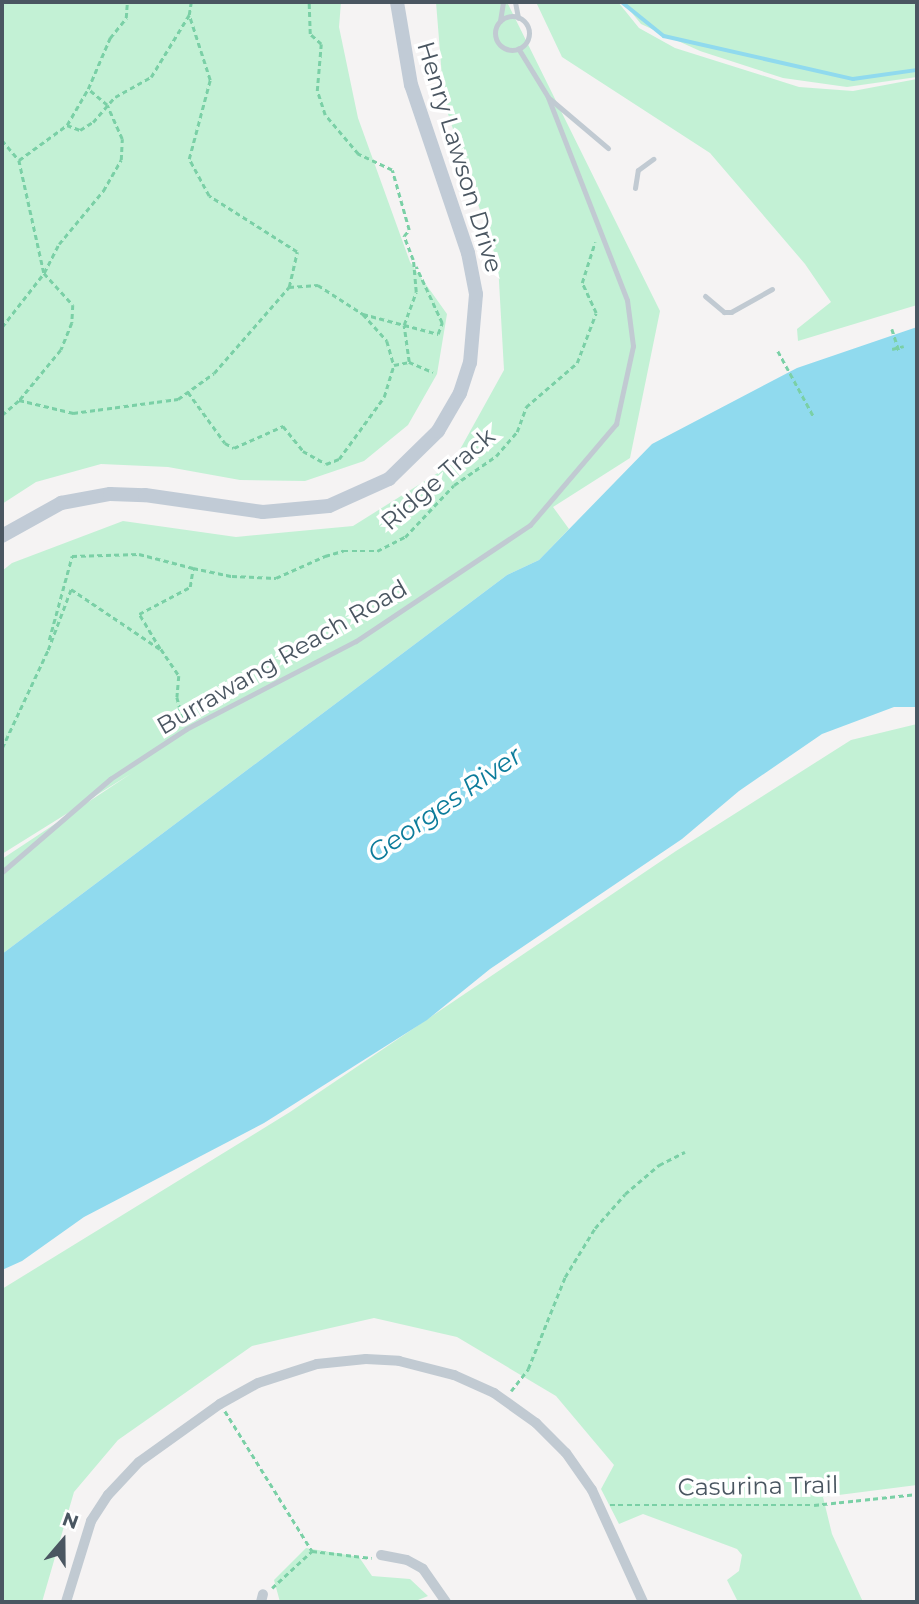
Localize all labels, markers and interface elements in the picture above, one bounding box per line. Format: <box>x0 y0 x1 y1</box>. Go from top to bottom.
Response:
street label: Henry Lawson Drive <box>411 38 509 276</box>
street label: Ridge Track <box>375 422 501 536</box>
street label: Burrawang Reach Road <box>152 573 412 741</box>
water label: Georges River <box>362 740 528 870</box>
street label: Casurina Trail <box>677 1470 839 1502</box>
north arrow <box>28 1506 98 1576</box>
text: N <box>59 1507 81 1534</box>

